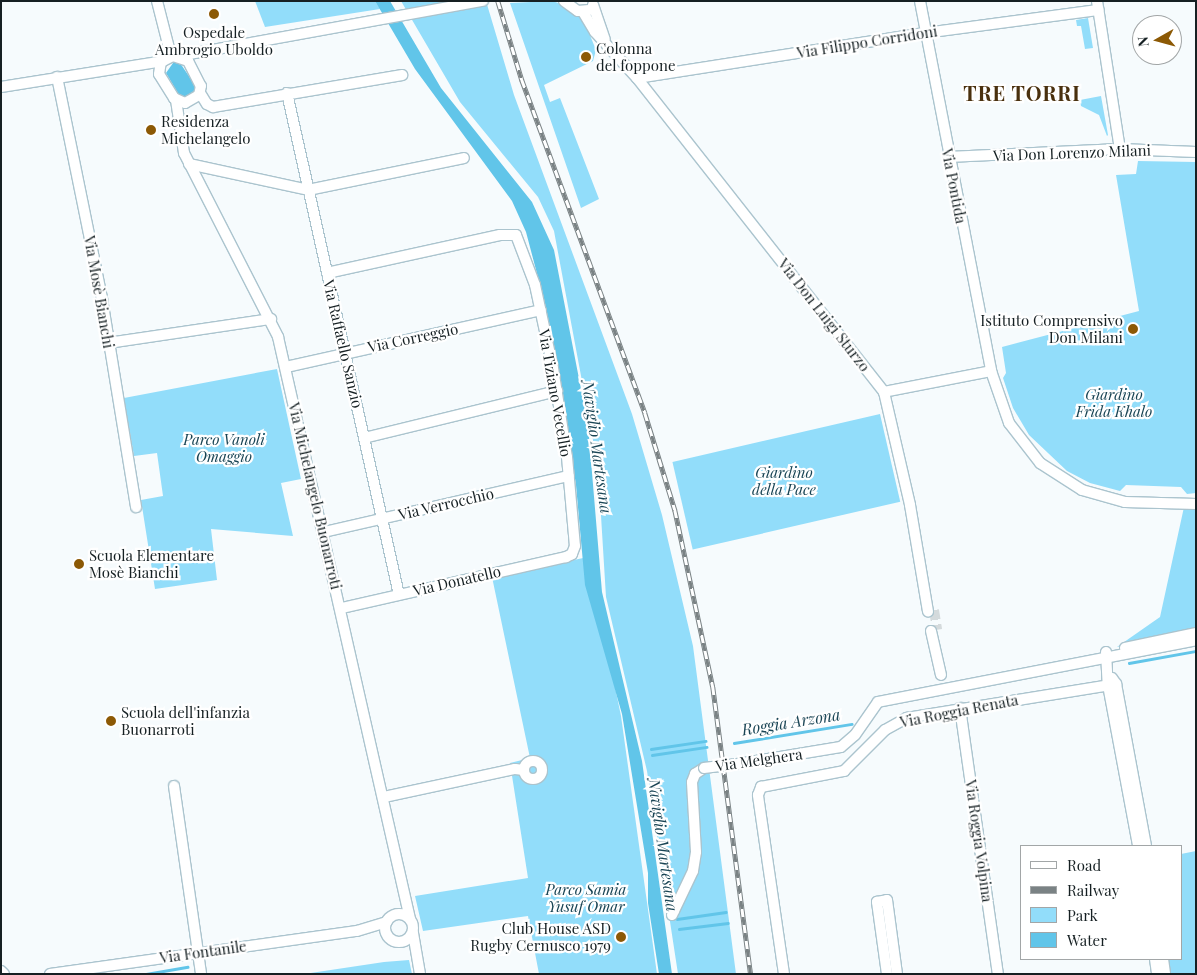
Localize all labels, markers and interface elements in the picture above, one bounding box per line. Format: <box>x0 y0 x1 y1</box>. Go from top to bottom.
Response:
marker: Ospedale Ambrogio Uboldo <box>207 7 221 21</box>
north arrow <box>1132 15 1182 65</box>
street label: Via Filippo Corridoni <box>795 22 939 62</box>
place label: Ospedale Ambrogio Uboldo <box>155 23 273 58</box>
text: N <box>1133 36 1153 48</box>
place label: Colonna del foppone <box>596 39 675 74</box>
marker: Colonna del foppone <box>580 51 592 63</box>
district label: TRE TORRI <box>962 80 1082 104</box>
place label: Residenza Michelangelo <box>161 112 250 147</box>
marker: Residenza Michelangelo <box>145 124 157 136</box>
street label: Via Don Lorenzo Milani <box>993 141 1151 165</box>
street label: Via Pontida <box>938 147 970 225</box>
street label: Via Mosè Bianchi <box>80 234 118 350</box>
street label: Via Don Luigi Sturzo <box>774 255 874 375</box>
street label: Via Raffaello Sanzio <box>319 278 367 410</box>
place label: Istituto Comprensivo Don Milani <box>980 311 1123 346</box>
street label: Via Correggio <box>366 320 460 356</box>
marker: Istituto Comprensivo Don Milani <box>1127 323 1139 335</box>
street label: Via Tiziano Vecellio <box>535 327 575 459</box>
water label: Naviglio Martesana <box>578 379 616 515</box>
park label: Giardino Frida Khalo <box>1076 385 1152 420</box>
street label: Via Michelangelo Buonarroti <box>285 401 345 591</box>
park label: Parco Vanoli Omaggio <box>183 430 265 465</box>
park label: Giardino della Pace <box>752 463 816 498</box>
street label: Via Verrocchio <box>396 484 496 524</box>
place label: Scuola Elementare Mosè Bianchi <box>89 546 214 581</box>
marker: Scuola Elementare Mosè Bianchi <box>73 558 85 570</box>
street label: Via Donatello <box>411 562 503 600</box>
street label: Via Roggia Renata <box>898 691 1020 731</box>
place label: Scuola dell'infanzia Buonarroti <box>121 703 250 738</box>
water label: Roggia Arzona <box>740 705 842 739</box>
marker: Scuola dell'infanzia Buonarroti <box>105 715 117 727</box>
street label: Via Melghera <box>714 745 804 775</box>
water label: Naviglio Martesana <box>644 777 682 913</box>
street label: Via Roggia Volpina <box>961 778 997 904</box>
legend <box>1020 845 1182 960</box>
text: Road <box>1067 855 1101 875</box>
park label: Parco Samia Yusuf Omar <box>546 880 626 915</box>
text: Railway <box>1067 880 1119 900</box>
text: Park <box>1067 905 1098 925</box>
place label: Club House ASD Rugby Cernusco 1979 <box>470 919 611 954</box>
text: Water <box>1067 930 1107 950</box>
marker: Club House ASD Rugby Cernusco 1979 <box>615 931 627 943</box>
street label: Via Fontanile <box>158 937 248 967</box>

